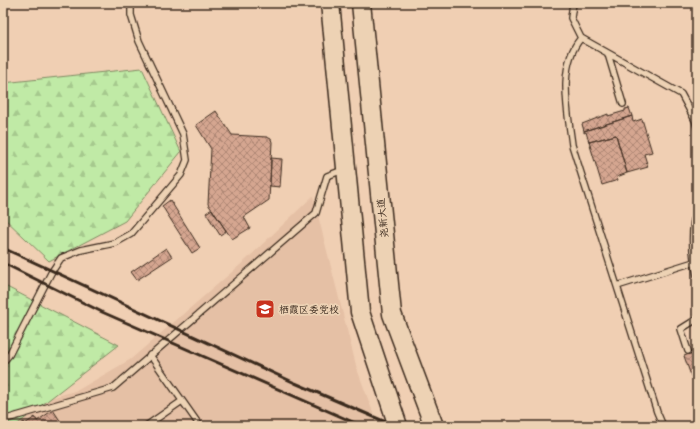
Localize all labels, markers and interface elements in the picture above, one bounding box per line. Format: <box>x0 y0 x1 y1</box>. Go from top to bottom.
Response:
street label: 尧新大道 <box>374 197 391 239</box>
school or university icon: 栖霞区委党校 <box>254 298 276 320</box>
place label: 栖霞区委党校 <box>279 303 339 316</box>

